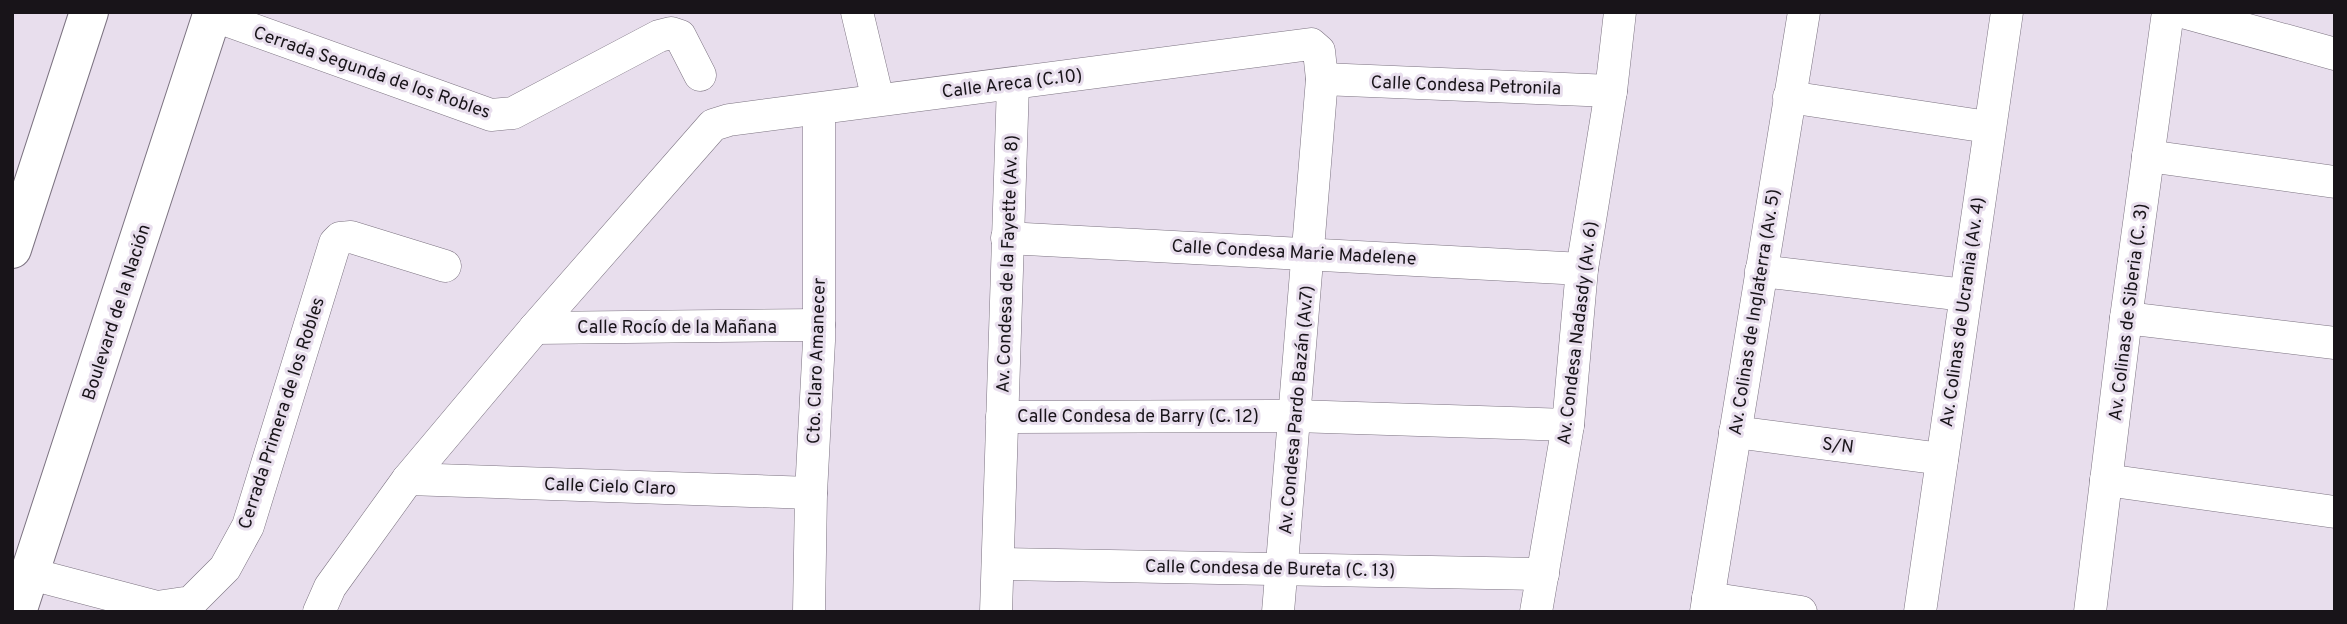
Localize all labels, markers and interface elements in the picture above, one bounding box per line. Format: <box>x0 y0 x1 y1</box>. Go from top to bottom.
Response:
street label: Cerrada Segunda de los Robles <box>250 22 493 125</box>
street label: Calle Areca (C.10) <box>941 64 1084 105</box>
street label: Calle Condesa Petronila <box>1370 72 1562 101</box>
street label: Av. Condesa de la Fayette (Av. 8) <box>992 135 1025 394</box>
street label: Av. Colinas de Inglaterra (Av. 5) <box>1725 187 1786 437</box>
street label: Av. Colinas de Ucrania (Av. 4) <box>1936 196 1991 429</box>
street label: Av. Colinas de Siberia (C. 3) <box>2105 202 2154 422</box>
street label: Av. Condesa Nadasdy (Av. 6) <box>1553 220 1604 446</box>
street label: Boulevard de la Nación <box>78 222 157 403</box>
street label: Calle Condesa Marie Madelene <box>1171 236 1417 271</box>
street label: Cto. Claro Amanecer <box>803 278 832 445</box>
street label: Av. Condesa Pardo Bazán (Av.7) <box>1275 285 1320 536</box>
street label: Cerrada Primera de los Robles <box>234 294 331 533</box>
street label: Calle Rocío de la Mañana <box>577 317 777 340</box>
street label: Calle Condesa de Barry (C. 12) <box>1017 406 1259 429</box>
street label: S/N <box>1821 433 1855 460</box>
street label: Calle Cielo Claro <box>544 474 676 501</box>
street label: Calle Condesa de Bureta (C. 13) <box>1145 556 1395 583</box>

